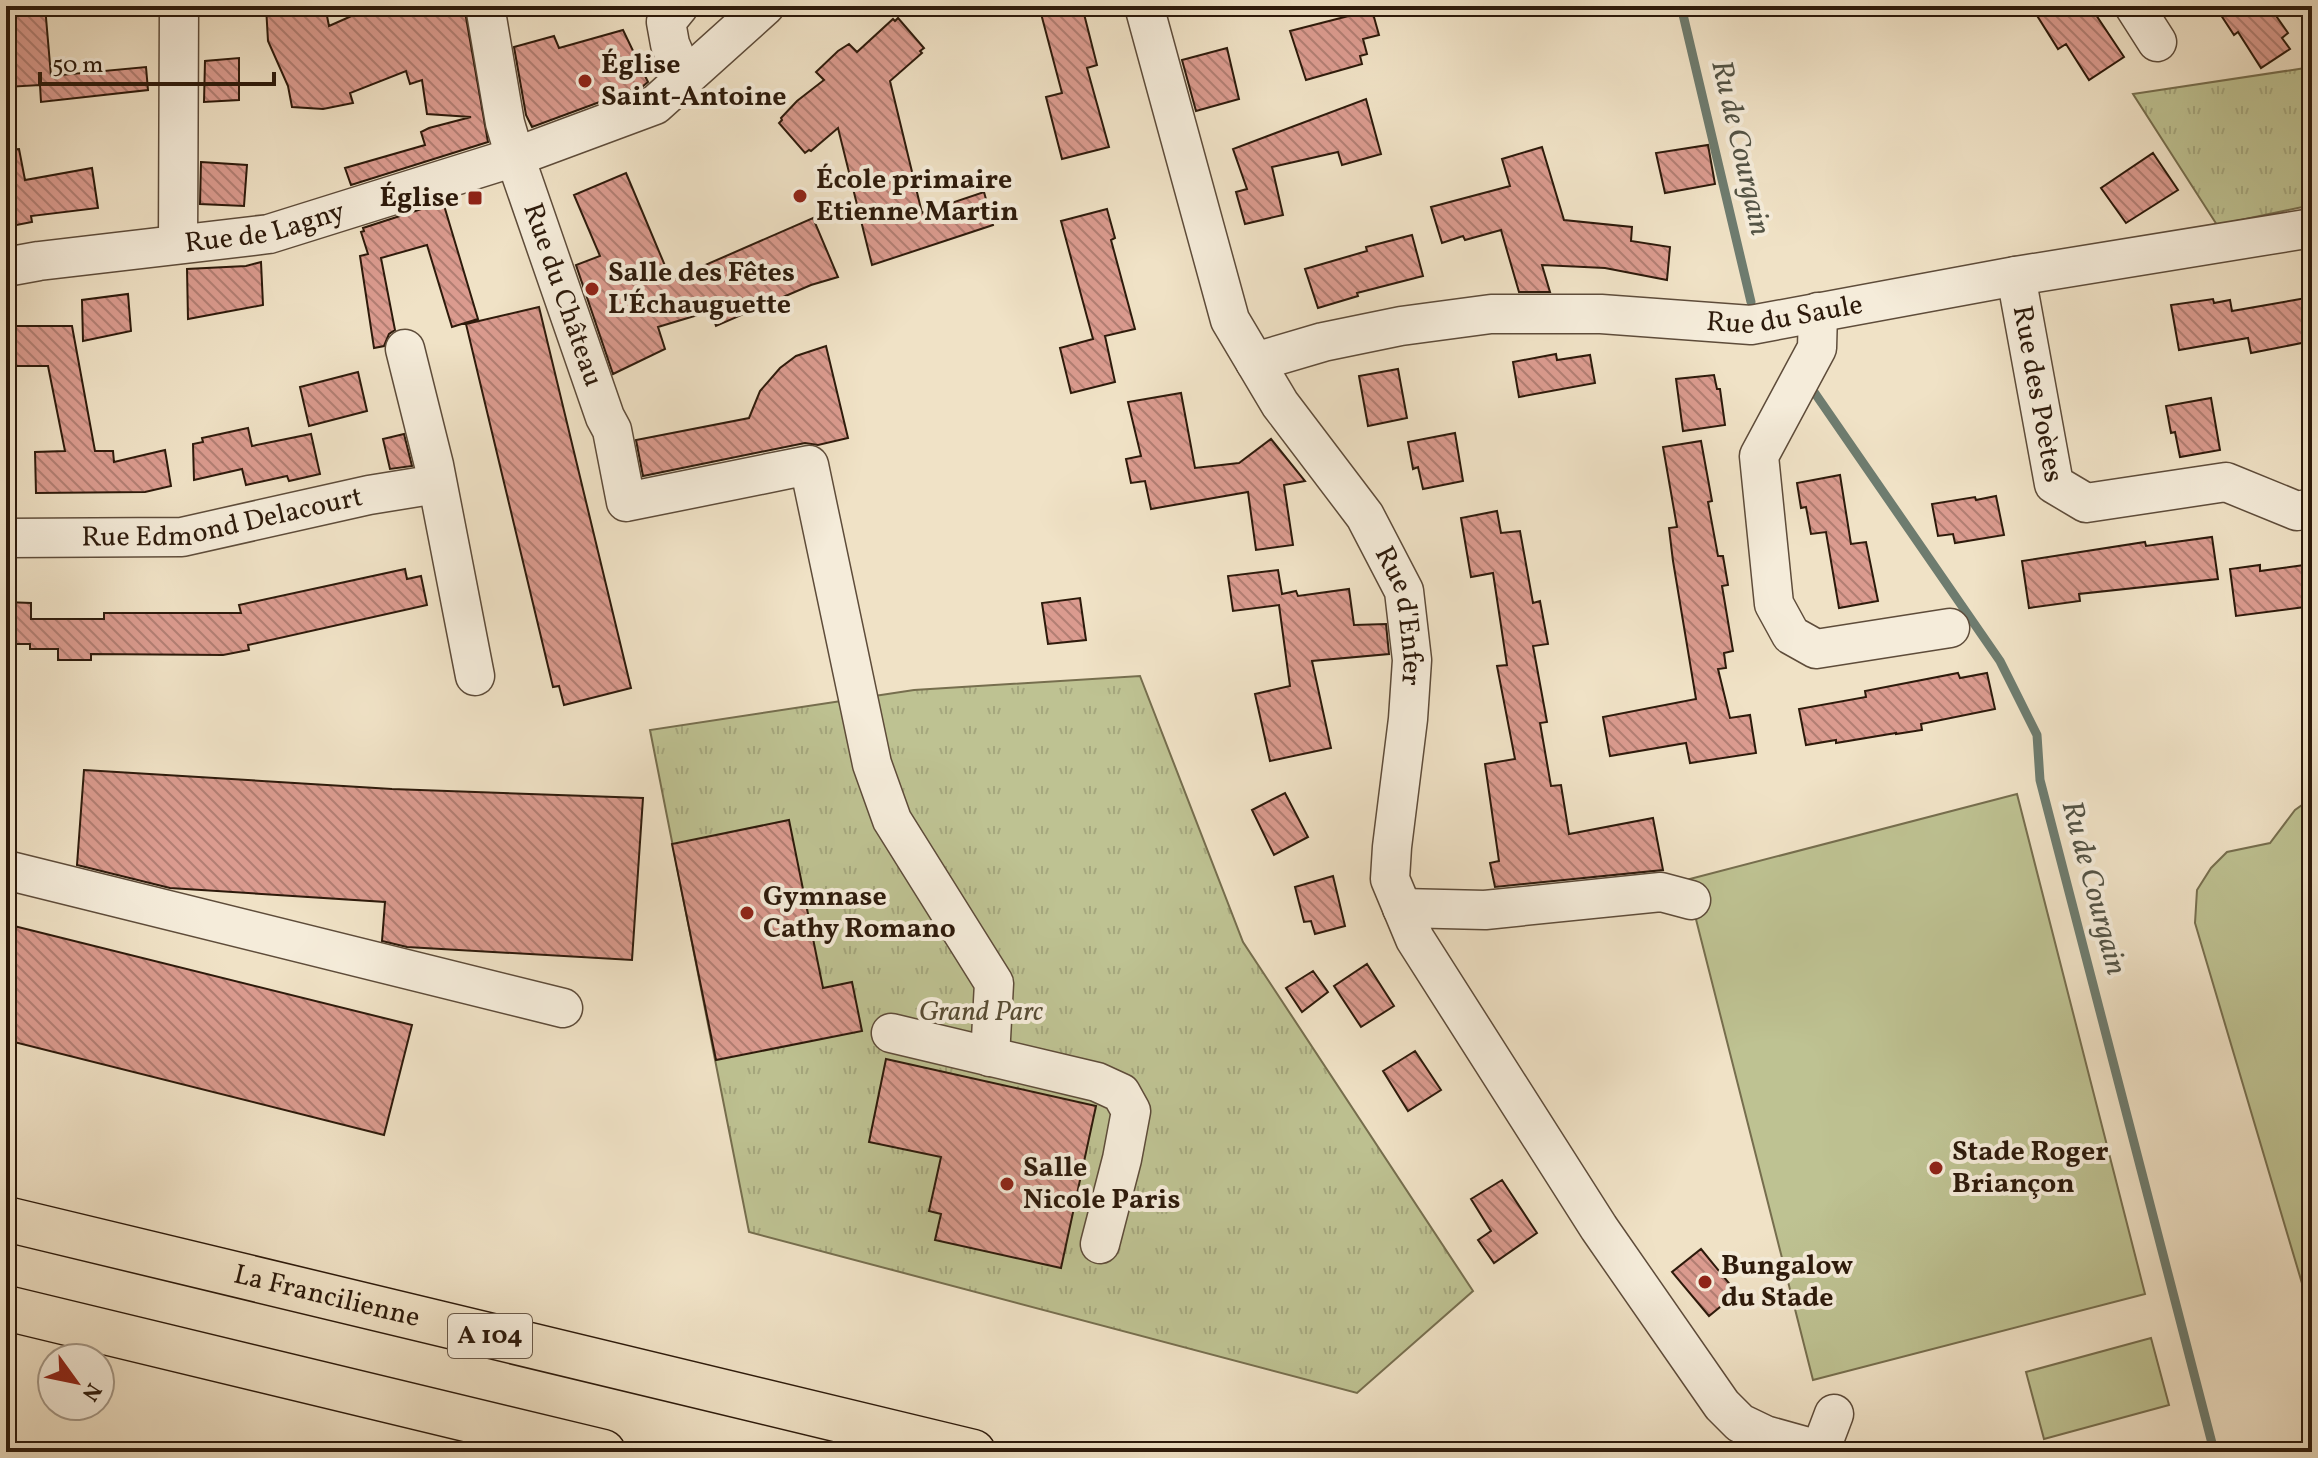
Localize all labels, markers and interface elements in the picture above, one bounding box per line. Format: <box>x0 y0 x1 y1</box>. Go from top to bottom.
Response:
scale bar <box>40 36 274 86</box>
place label: Église Saint-Antoine <box>601 46 787 117</box>
text: 50 m <box>52 49 104 83</box>
water label: Ru de Courgain <box>1699 56 1781 240</box>
marker: Église Saint-Antoine <box>576 72 594 90</box>
place label: École primaire Etienne Martin <box>816 161 1019 232</box>
place label: Église <box>379 179 459 218</box>
marker: École primaire Etienne Martin <box>791 187 809 205</box>
marker: Église <box>466 189 484 207</box>
street label: Rue de Lagny <box>183 192 350 263</box>
street label: Rue du Château <box>513 198 613 392</box>
place label: Salle des Fêtes L'Échauguette <box>608 254 795 325</box>
marker: Salle des Fêtes L'Échauguette <box>583 280 601 298</box>
street label: Rue du Saule <box>1705 285 1866 345</box>
street label: Rue des Poètes <box>2002 302 2073 486</box>
street label: Rue Edmond Delacourt <box>81 478 366 557</box>
street label: Rue d'Enfer <box>1365 539 1432 687</box>
water label: Ru de Courgain <box>2050 796 2136 980</box>
place label: Gymnase Cathy Romano <box>763 878 956 949</box>
marker: Gymnase Cathy Romano <box>738 904 756 922</box>
park label: Grand Parc <box>919 993 1043 1032</box>
place label: Stade Roger Briançon <box>1952 1133 2109 1204</box>
place label: Salle Nicole Paris <box>1023 1149 1180 1220</box>
marker: Stade Roger Briançon <box>1927 1159 1945 1177</box>
marker: Salle Nicole Paris <box>998 1175 1016 1193</box>
place label: Bungalow du Stade <box>1721 1247 1853 1318</box>
street label: La Francilienne <box>230 1255 424 1338</box>
marker: Bungalow du Stade <box>1696 1273 1714 1291</box>
road number: A 104 <box>448 1314 532 1358</box>
north arrow <box>36 1342 116 1422</box>
text: N <box>73 1376 108 1407</box>

